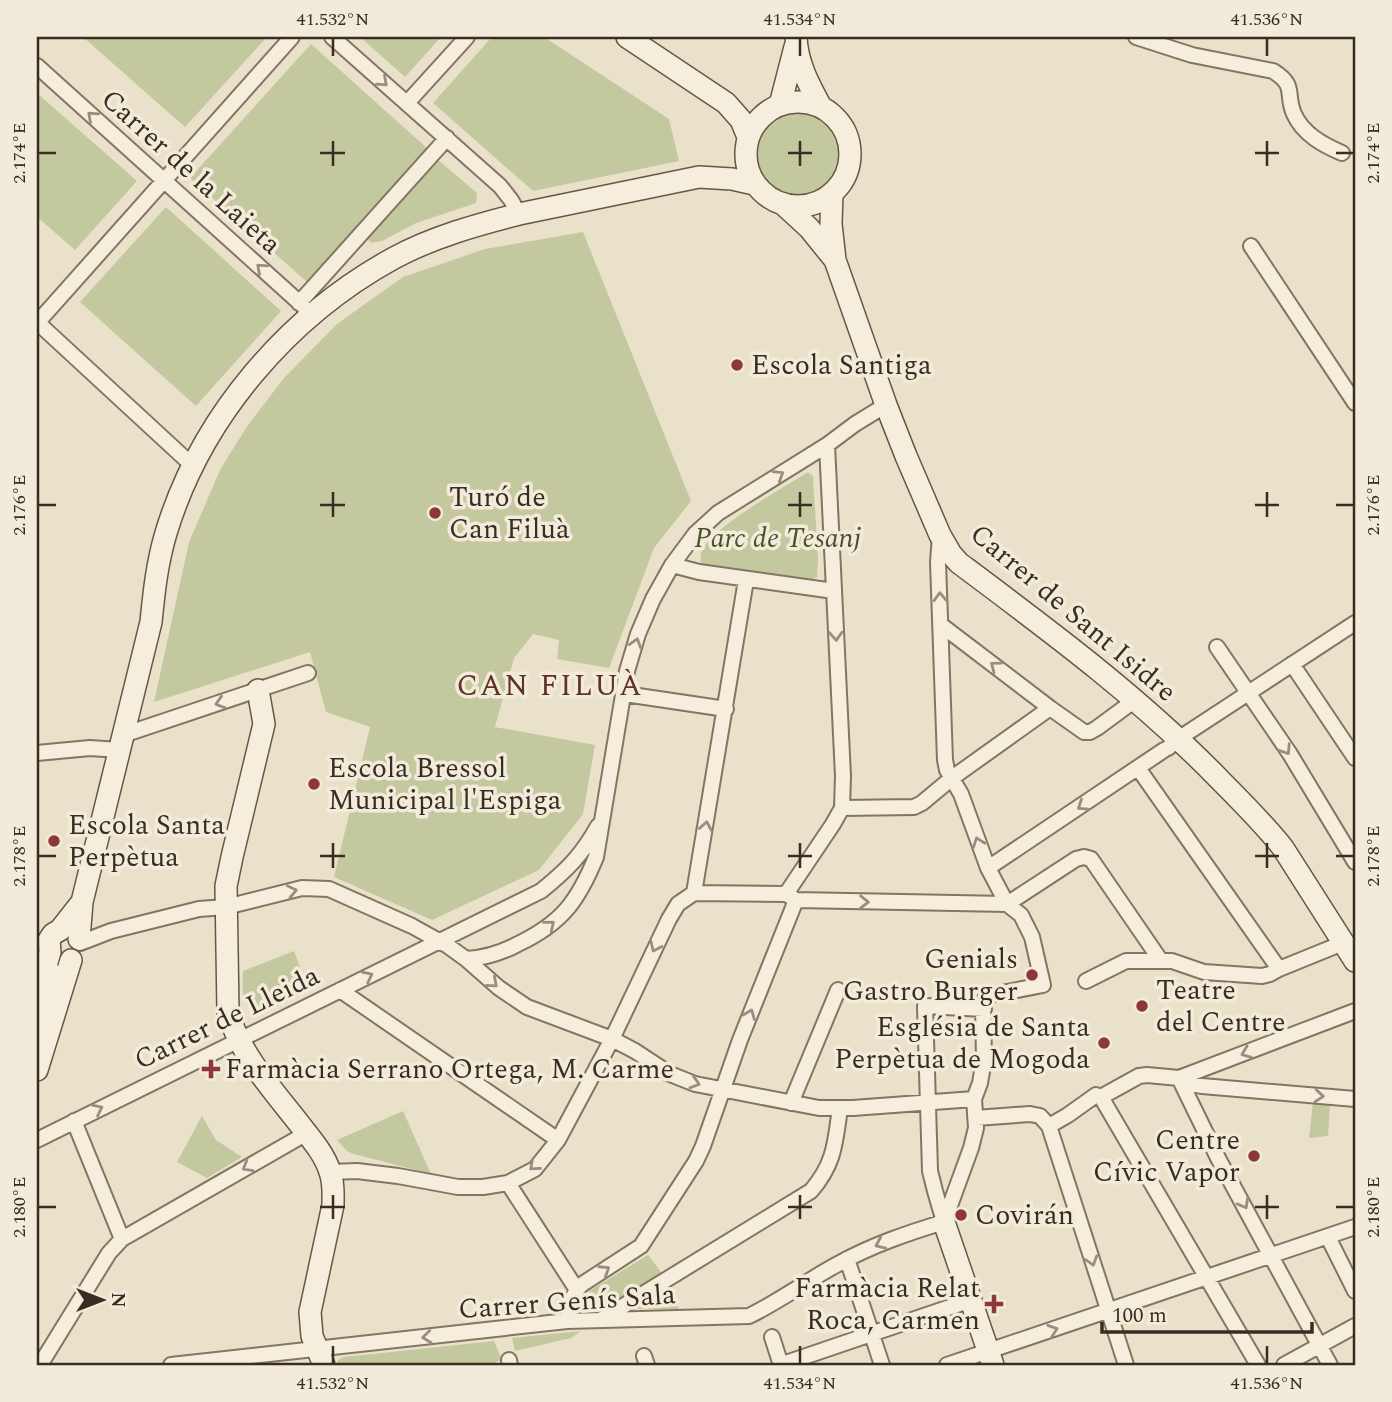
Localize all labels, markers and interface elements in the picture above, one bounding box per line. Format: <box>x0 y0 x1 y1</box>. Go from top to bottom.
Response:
text: 41.532°N <box>297 6 369 33</box>
text: 41.534°N <box>764 6 836 33</box>
text: 41.536°N <box>1231 6 1303 33</box>
one-way arrow <box>375 74 388 87</box>
street label: Carrer de la Laieta <box>91 79 291 265</box>
one-way arrow <box>87 112 100 124</box>
text: 2.174°E <box>6 122 33 184</box>
text: 2.174°E <box>1360 122 1387 184</box>
one-way arrow <box>256 264 269 276</box>
place label: Escola Santiga <box>751 344 932 387</box>
marker: Escola Santiga <box>729 357 745 373</box>
one-way arrow <box>771 471 784 484</box>
text: 2.176°E <box>6 474 33 536</box>
text: 2.176°E <box>1360 474 1387 536</box>
place label: Turó de Can Filuà <box>449 476 570 551</box>
marker: Turó de Can Filuà <box>427 505 443 521</box>
street label: Carrer de Sant Isidre <box>960 513 1186 713</box>
park label: Parc de Tesanj <box>694 517 862 560</box>
one-way arrow <box>932 592 947 603</box>
one-way arrow <box>829 631 844 642</box>
one-way arrow <box>627 637 642 649</box>
one-way arrow <box>991 662 1003 675</box>
district label: CAN FILUÀ <box>457 663 643 709</box>
one-way arrow <box>214 694 226 709</box>
one-way arrow <box>1278 742 1291 755</box>
place label: Escola Bressol Municipal l'Espiga <box>328 747 562 822</box>
marker: Escola Bressol Municipal l'Espiga <box>306 776 322 792</box>
one-way arrow <box>1076 798 1089 811</box>
place label: Escola Santa Perpètua <box>68 804 225 879</box>
one-way arrow <box>698 820 713 832</box>
text: 2.178°E <box>6 825 33 887</box>
text: 2.178°E <box>1360 825 1387 887</box>
marker: Escola Santa Perpètua <box>46 833 62 849</box>
one-way arrow <box>973 837 987 849</box>
one-way arrow <box>286 884 298 899</box>
one-way arrow <box>859 894 870 909</box>
one-way arrow <box>543 920 555 933</box>
place label: Genials Gastro Burger <box>843 938 1018 1013</box>
one-way arrow <box>650 940 664 952</box>
street label: Carrer de Lleida <box>127 954 327 1082</box>
marker: Genials Gastro Burger <box>1024 967 1040 983</box>
place label: Teatre del Centre <box>1156 969 1285 1044</box>
one-way arrow <box>361 970 373 984</box>
one-way arrow <box>485 975 498 987</box>
marker: Teatre del Centre <box>1134 998 1150 1014</box>
place label: Església de Santa Perpètua de Mogoda <box>834 1006 1090 1081</box>
one-way arrow <box>741 1009 755 1021</box>
marker: Església de Santa Perpètua de Mogoda <box>1096 1035 1112 1051</box>
one-way arrow <box>1240 1044 1252 1058</box>
place label: Farmàcia Serrano Ortega, M. Carme <box>225 1048 674 1091</box>
marker: Farmàcia Serrano Ortega, M. Carme <box>203 1061 219 1077</box>
one-way arrow <box>689 1074 701 1089</box>
one-way arrow <box>1313 1088 1324 1103</box>
one-way arrow <box>91 1104 103 1118</box>
place label: Centre Cívic Vapor <box>1093 1119 1240 1194</box>
marker: Centre Cívic Vapor <box>1246 1148 1262 1164</box>
one-way arrow <box>529 1158 542 1170</box>
one-way arrow <box>242 1159 255 1172</box>
text: 2.180°E <box>6 1176 33 1238</box>
text: 2.180°E <box>1360 1176 1387 1238</box>
place label: Covirán <box>975 1194 1074 1237</box>
one-way arrow <box>1236 1197 1249 1209</box>
marker: Covirán <box>953 1207 969 1223</box>
one-way arrow <box>874 1236 887 1250</box>
one-way arrow <box>1084 1254 1098 1266</box>
north arrow <box>66 1266 136 1336</box>
one-way arrow <box>597 1266 610 1278</box>
place label: Farmàcia Relat Roca, Carmen <box>794 1267 980 1342</box>
street label: Carrer Genís Sala <box>457 1273 677 1331</box>
scale bar <box>1102 1290 1312 1334</box>
text: N <box>103 1292 132 1308</box>
marker: Farmàcia Relat Roca, Carmen <box>986 1296 1002 1312</box>
text: 100 m <box>1112 1300 1167 1332</box>
one-way arrow <box>1046 1324 1058 1338</box>
one-way arrow <box>421 1330 433 1345</box>
text: 41.532°N <box>297 1370 369 1397</box>
text: 41.534°N <box>764 1370 836 1397</box>
text: 41.536°N <box>1231 1370 1303 1397</box>

